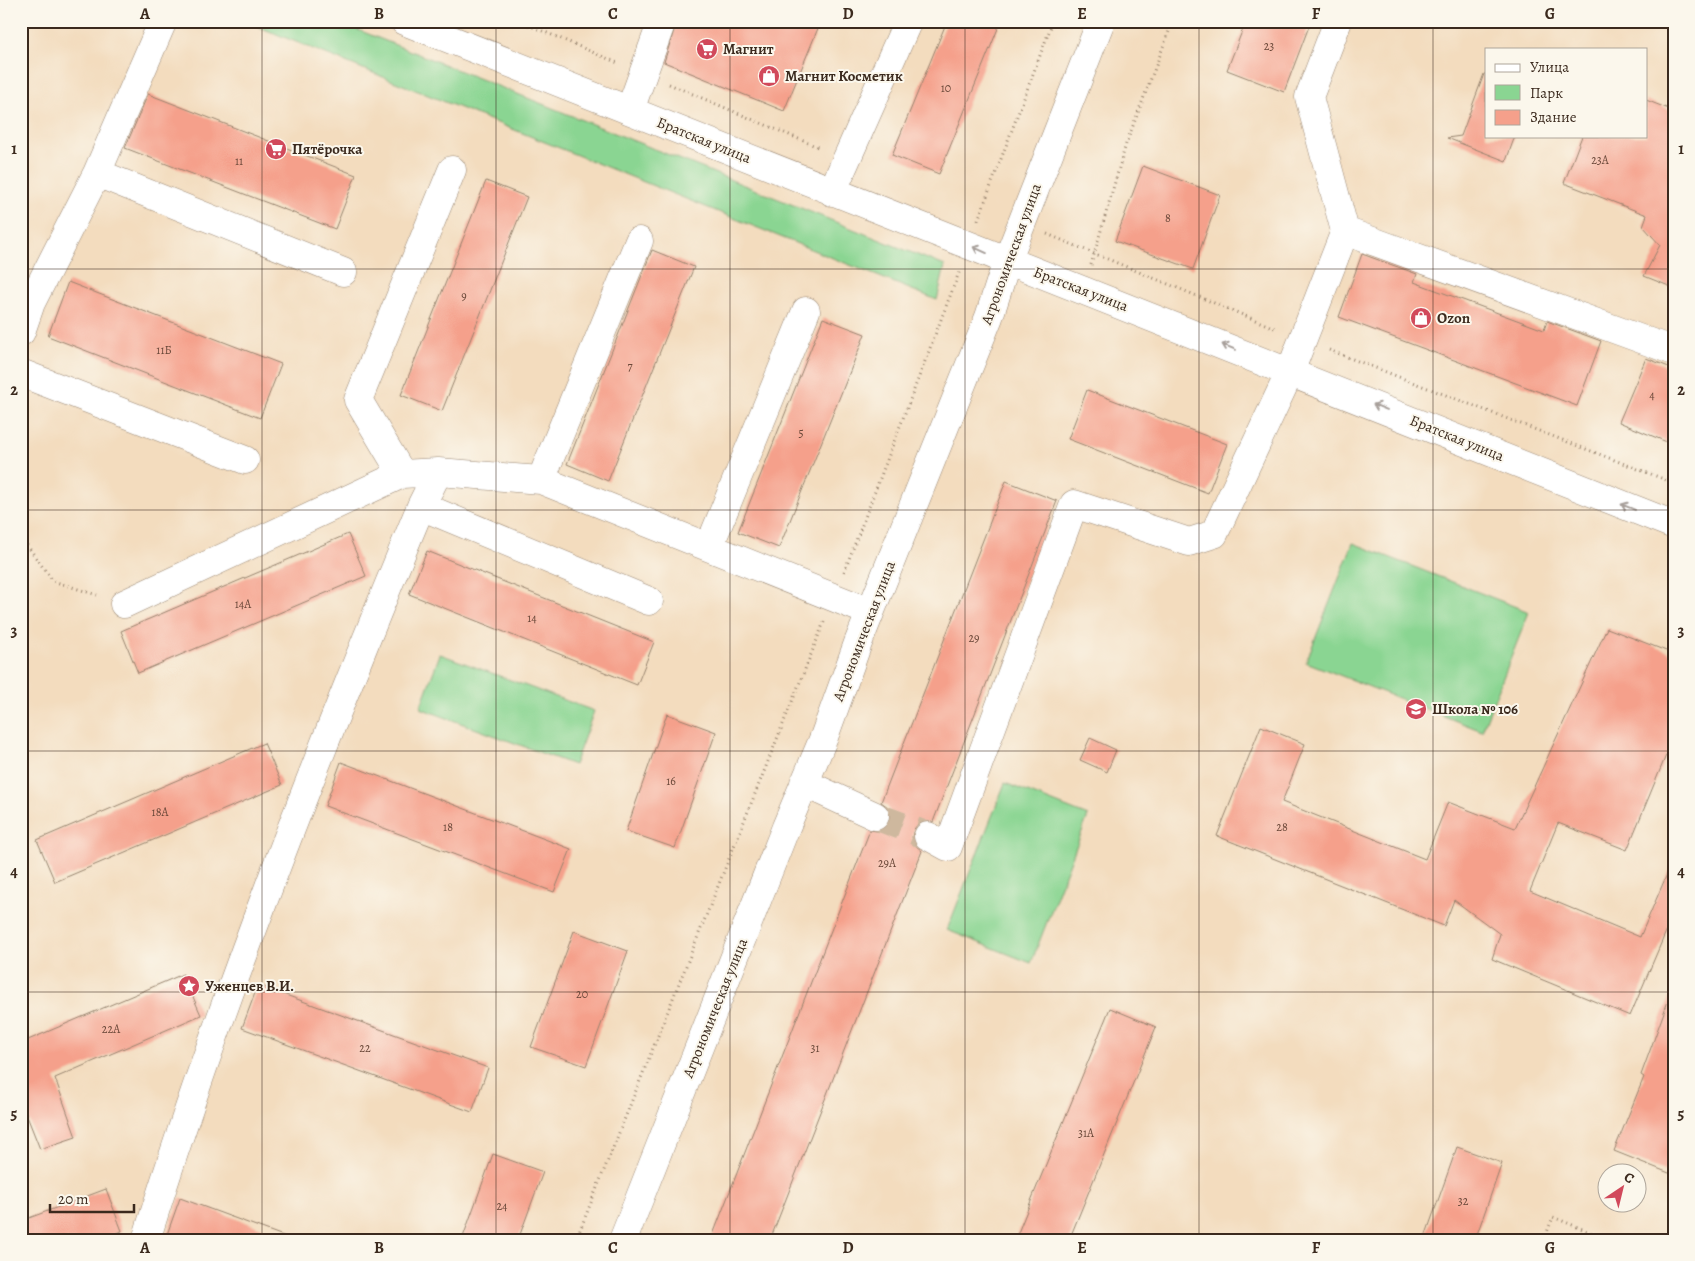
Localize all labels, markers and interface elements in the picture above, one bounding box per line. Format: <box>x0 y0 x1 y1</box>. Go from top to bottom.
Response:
text: A <box>139 3 151 25</box>
text: B <box>374 3 384 25</box>
text: C <box>608 3 618 25</box>
text: D <box>842 3 854 25</box>
text: E <box>1077 3 1087 25</box>
text: F <box>1312 3 1321 25</box>
text: G <box>1545 3 1555 25</box>
supermarket icon: Магнит <box>695 37 719 61</box>
house number: 23 <box>1264 38 1274 54</box>
place label: Магнит <box>723 39 774 59</box>
legend <box>1485 48 1648 138</box>
text: Улица <box>1530 57 1569 77</box>
shop icon: Магнит Косметик <box>757 64 781 88</box>
place label: Магнит Косметик <box>785 66 903 86</box>
house number: 10 <box>941 80 951 96</box>
text: Парк <box>1530 83 1563 103</box>
text: Здание <box>1530 107 1577 127</box>
street label: Братская улица <box>654 112 754 168</box>
supermarket icon: Пятёрочка <box>264 137 288 161</box>
text: 1 <box>11 138 17 160</box>
text: 1 <box>1678 138 1684 160</box>
place label: Пятёрочка <box>292 139 363 159</box>
house number: 23А <box>1591 152 1610 168</box>
house number: 11 <box>235 153 243 169</box>
street label: Агрономическая улица <box>976 181 1046 328</box>
house number: 8 <box>1165 210 1171 226</box>
one-way arrow <box>973 244 988 254</box>
street label: Братская улица <box>1031 262 1131 316</box>
house number: 9 <box>461 288 467 304</box>
shop icon: Ozon <box>1409 306 1433 330</box>
place label: Ozon <box>1437 308 1471 328</box>
house number: 11Б <box>156 342 172 358</box>
one-way arrow <box>1222 342 1237 352</box>
house number: 7 <box>627 358 633 374</box>
text: 2 <box>10 379 18 401</box>
text: 2 <box>1677 379 1685 401</box>
house number: 4 <box>1649 387 1655 403</box>
one-way arrow <box>1373 402 1388 412</box>
street label: Братская улица <box>1407 410 1507 466</box>
house number: 5 <box>798 425 804 441</box>
one-way arrow <box>1621 501 1636 510</box>
street label: Агрономическая улица <box>828 558 900 705</box>
house number: 14А <box>235 596 252 612</box>
house number: 14 <box>527 610 537 626</box>
text: 3 <box>11 620 18 642</box>
text: 3 <box>1678 620 1685 642</box>
house number: 29 <box>968 630 980 646</box>
school or university icon: Школа № 106 <box>1404 697 1428 721</box>
place label: Школа № 106 <box>1432 699 1518 719</box>
house number: 16 <box>666 773 676 789</box>
house number: 18А <box>152 804 169 820</box>
house number: 18 <box>443 819 453 835</box>
house number: 28 <box>1276 819 1288 835</box>
house number: 29А <box>878 855 897 871</box>
text: 4 <box>10 861 18 883</box>
text: 4 <box>1677 861 1685 883</box>
street label: Агрономическая улица <box>677 935 752 1082</box>
place icon: Уженцев В.И. <box>177 974 201 998</box>
place label: Уженцев В.И. <box>205 976 294 996</box>
house number: 20 <box>576 986 588 1002</box>
house number: 22А <box>102 1021 121 1037</box>
house number: 22 <box>359 1040 371 1056</box>
house number: 31 <box>810 1040 820 1056</box>
text: 5 <box>11 1103 18 1125</box>
text: 5 <box>1678 1103 1685 1125</box>
house number: 31А <box>1078 1125 1095 1141</box>
north arrow <box>1598 1164 1648 1214</box>
text: С <box>1620 1168 1638 1188</box>
scale bar <box>50 1181 134 1213</box>
text: 20 m <box>58 1189 89 1209</box>
house number: 32 <box>1458 1193 1469 1209</box>
house number: 24 <box>496 1198 508 1214</box>
text: A <box>139 1237 151 1259</box>
text: B <box>374 1237 384 1259</box>
text: C <box>608 1237 618 1259</box>
text: D <box>842 1237 854 1259</box>
text: E <box>1077 1237 1087 1259</box>
text: F <box>1312 1237 1321 1259</box>
text: G <box>1545 1237 1555 1259</box>

